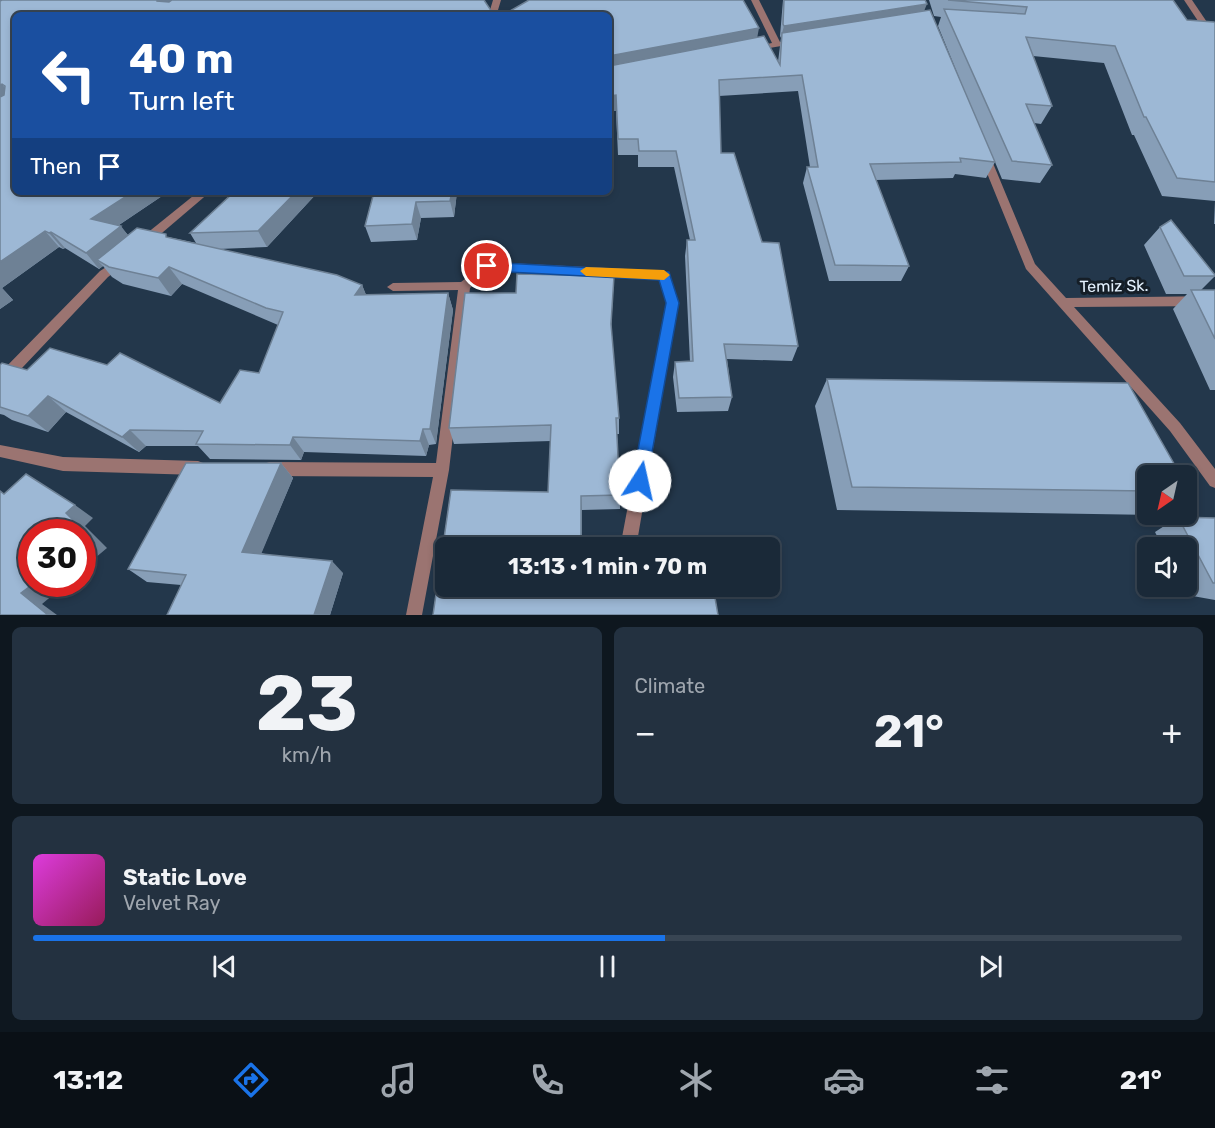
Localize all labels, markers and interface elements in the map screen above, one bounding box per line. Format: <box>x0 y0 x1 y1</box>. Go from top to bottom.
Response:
text: 40 m <box>129 34 234 84</box>
icon: left <box>30 36 108 114</box>
text: Turn left <box>129 85 234 117</box>
icon: arrive <box>93 150 126 183</box>
text: Then <box>30 153 81 180</box>
pin <box>461 240 512 291</box>
icon: arrive <box>470 249 503 282</box>
street label: Temiz Sk. <box>1079 276 1149 296</box>
position arrow <box>608 449 672 513</box>
north arrow <box>1137 465 1197 525</box>
map controls <box>1137 465 1197 597</box>
speed limit sign: 30 <box>18 519 96 597</box>
button: sound <box>1137 537 1197 597</box>
text: 13:13 · 1 min · 70 m <box>508 553 707 580</box>
text: 23 <box>256 657 358 750</box>
text: Climate <box>635 674 705 698</box>
text: 21° <box>874 705 944 758</box>
text: − <box>635 713 656 752</box>
text: + <box>1161 713 1182 752</box>
text: km/h <box>282 743 332 767</box>
text: Static Love <box>123 864 247 891</box>
text: Velvet Ray <box>123 891 221 915</box>
icon: previous <box>208 950 241 983</box>
icon: pause <box>591 950 624 983</box>
icon: next <box>974 950 1007 983</box>
icon: directions <box>230 1059 272 1101</box>
icon: music <box>378 1059 420 1101</box>
icon: phone <box>526 1059 568 1101</box>
icon: climate <box>675 1059 717 1101</box>
icon: car <box>823 1059 865 1101</box>
icon: filters <box>971 1059 1013 1101</box>
text: 13:12 <box>53 1064 123 1096</box>
text: 21° <box>1120 1064 1162 1096</box>

